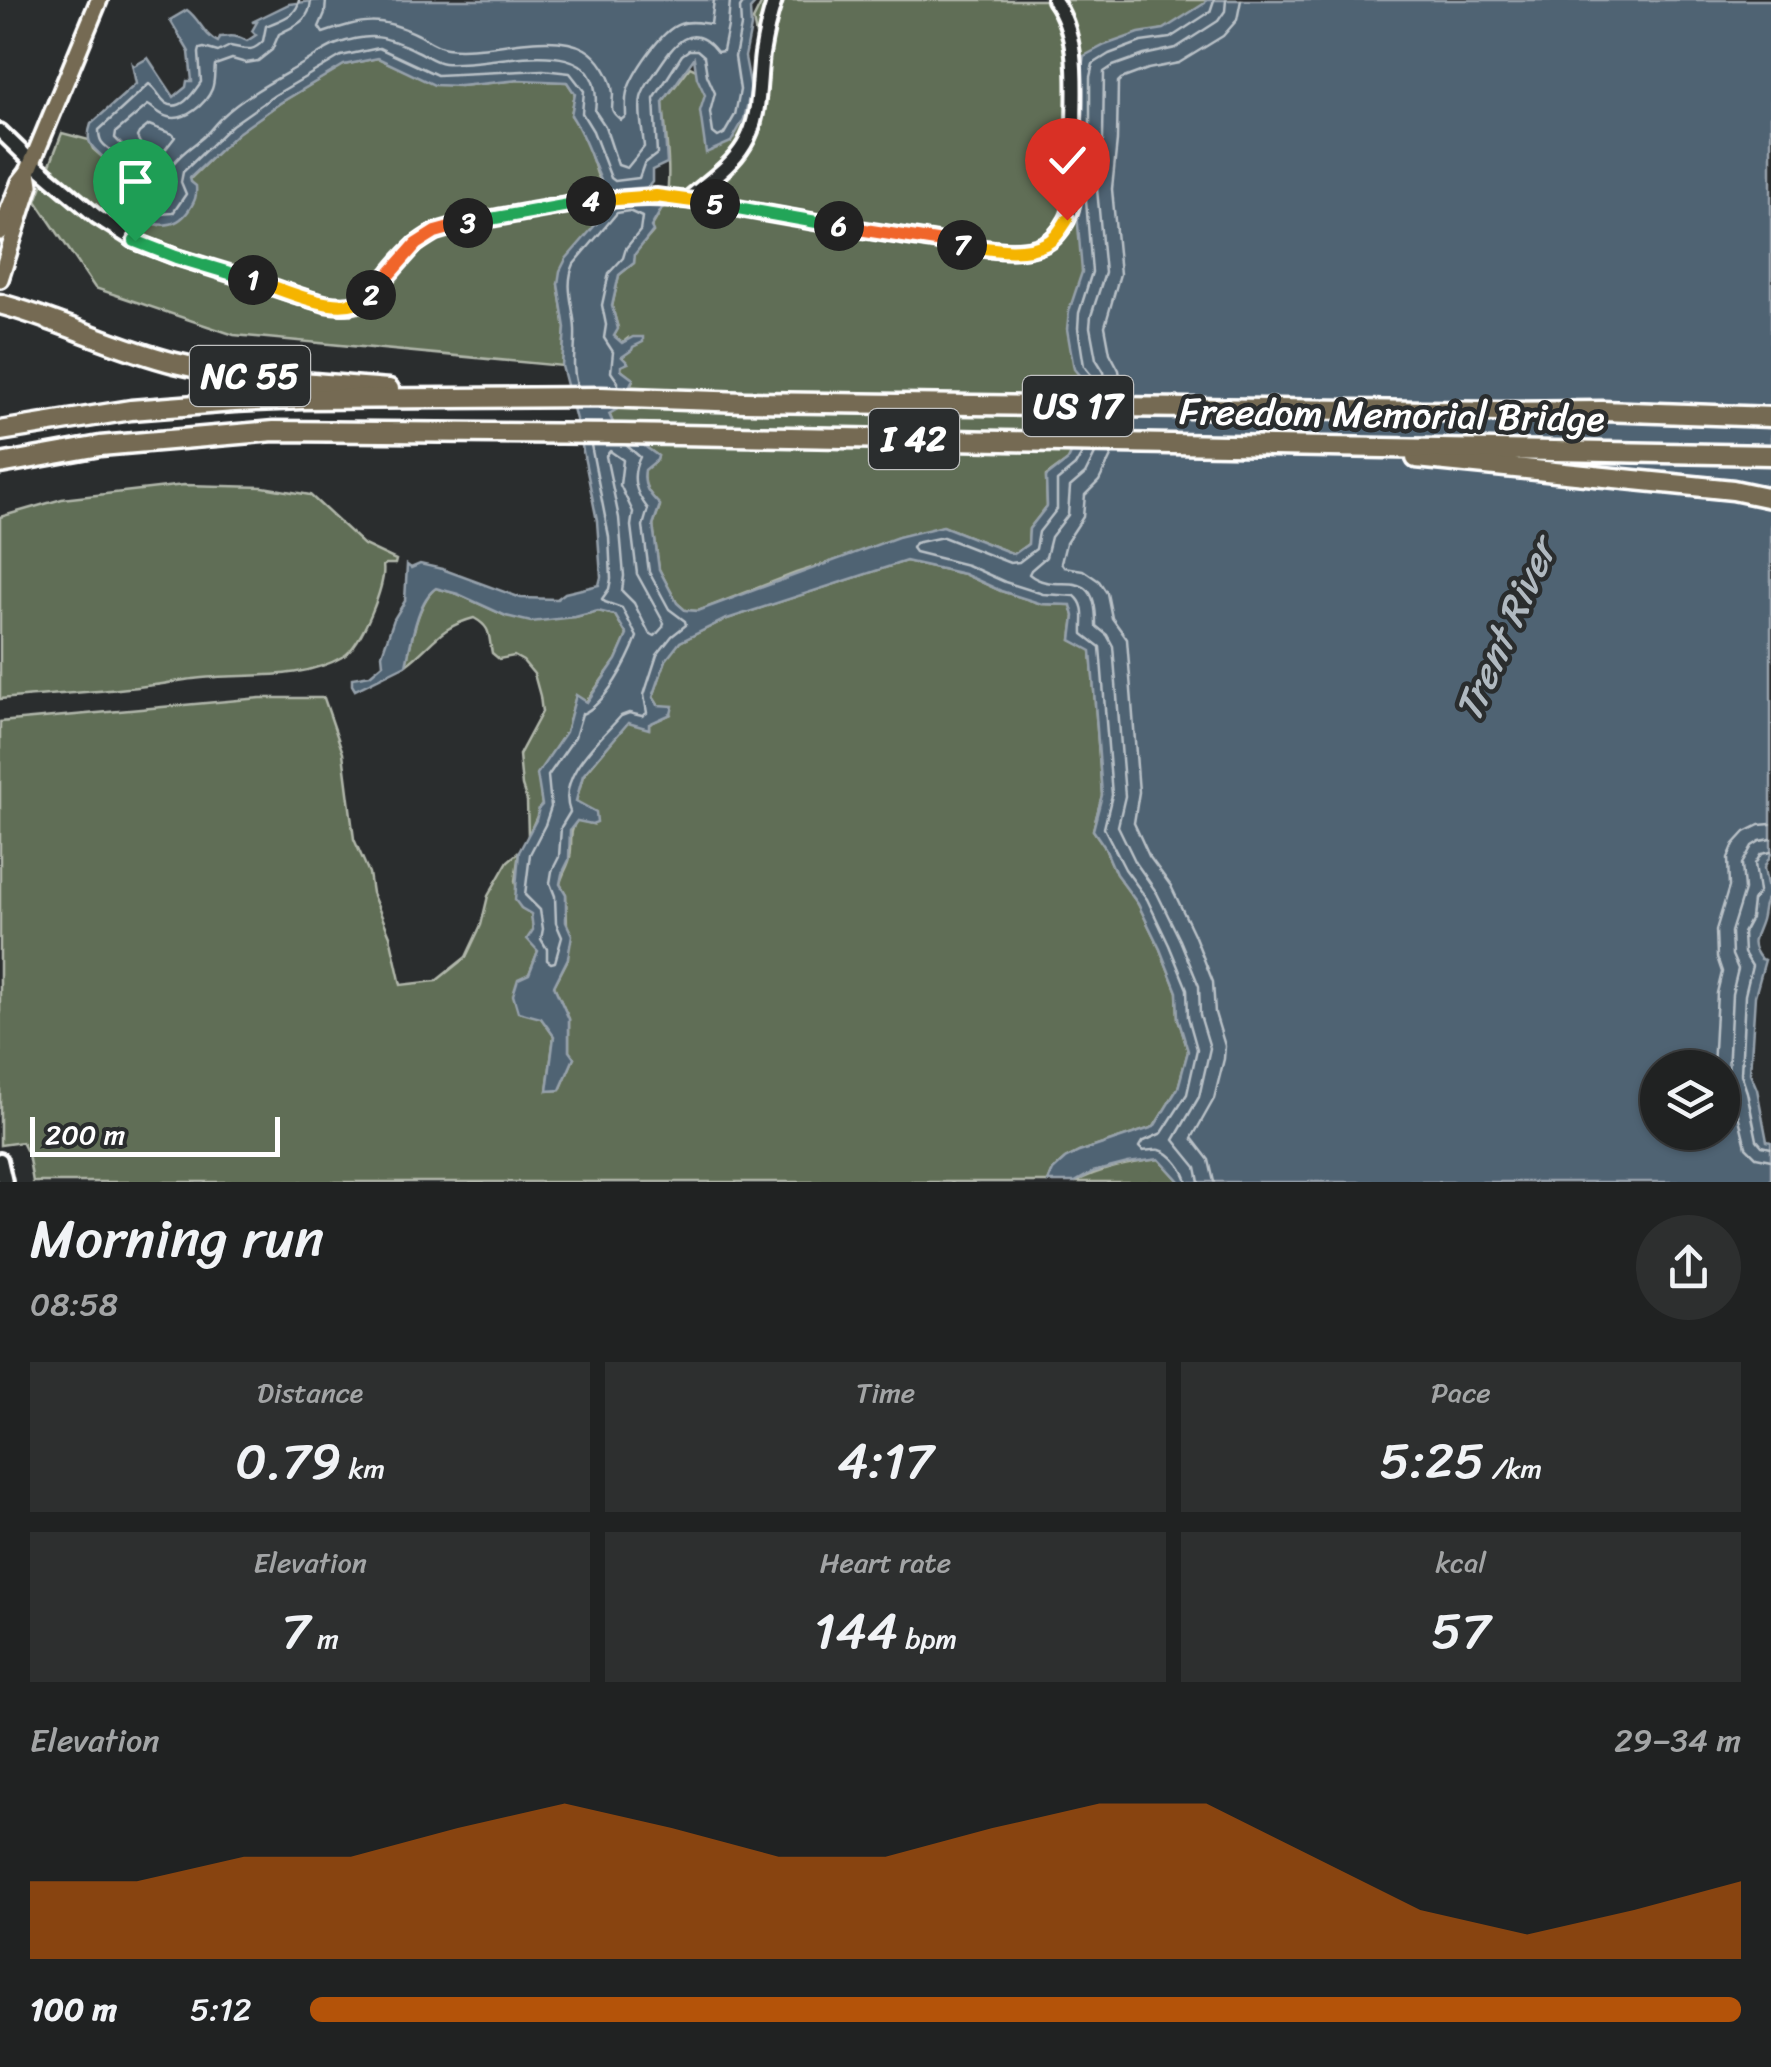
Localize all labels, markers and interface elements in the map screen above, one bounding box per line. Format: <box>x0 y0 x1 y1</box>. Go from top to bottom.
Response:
pin <box>1025 118 1110 221</box>
icon: check <box>1040 133 1095 188</box>
pin <box>93 139 178 242</box>
icon: arrive <box>108 154 163 209</box>
pin: 4 <box>566 176 616 226</box>
text: 4 <box>582 176 600 225</box>
pin: 5 <box>690 179 740 229</box>
text: 5 <box>706 179 724 228</box>
pin: 3 <box>443 198 493 248</box>
text: 3 <box>460 198 476 247</box>
pin: 6 <box>814 201 864 251</box>
text: 6 <box>831 201 847 250</box>
pin: 7 <box>937 220 987 270</box>
text: 7 <box>954 220 970 269</box>
pin: 1 <box>228 255 278 305</box>
text: 1 <box>247 255 259 304</box>
pin: 2 <box>346 270 396 320</box>
text: 2 <box>363 270 379 319</box>
road number: NC 55 <box>190 346 310 406</box>
road number: US 17 <box>1023 376 1133 436</box>
street label: Freedom Memorial Bridge <box>1179 378 1605 452</box>
road number: I 42 <box>869 409 959 469</box>
water label: Trent River <box>1433 521 1579 733</box>
map controls <box>1640 1050 1740 1150</box>
button: layers <box>1640 1050 1740 1150</box>
text: 200 m <box>45 1110 125 1159</box>
scale bar <box>30 1112 280 1156</box>
text: Morning run <box>30 1190 324 1287</box>
button: share <box>1636 1215 1741 1320</box>
text: 08:58 <box>30 1276 118 1333</box>
text: Distance <box>257 1368 363 1417</box>
text: Time <box>856 1368 915 1417</box>
text: Pace <box>1431 1368 1491 1417</box>
text: 0.79 <box>235 1417 341 1506</box>
text: 4:17 <box>837 1417 934 1506</box>
text: 5:25 <box>1380 1417 1485 1506</box>
text: km <box>341 1444 385 1493</box>
text: /km <box>1485 1444 1542 1493</box>
text: Elevation <box>254 1538 367 1587</box>
text: Heart rate <box>820 1538 951 1587</box>
text: kcal <box>1435 1538 1486 1587</box>
text: 7 <box>281 1587 310 1676</box>
text: 144 <box>814 1587 898 1676</box>
text: 57 <box>1431 1587 1490 1676</box>
text: m <box>310 1614 339 1663</box>
text: bpm <box>898 1614 957 1663</box>
text: Elevation <box>30 1712 160 1769</box>
text: 29–34 m <box>1614 1712 1741 1769</box>
text: 100 m <box>30 1981 117 2038</box>
text: 5:12 <box>190 1981 251 2038</box>

